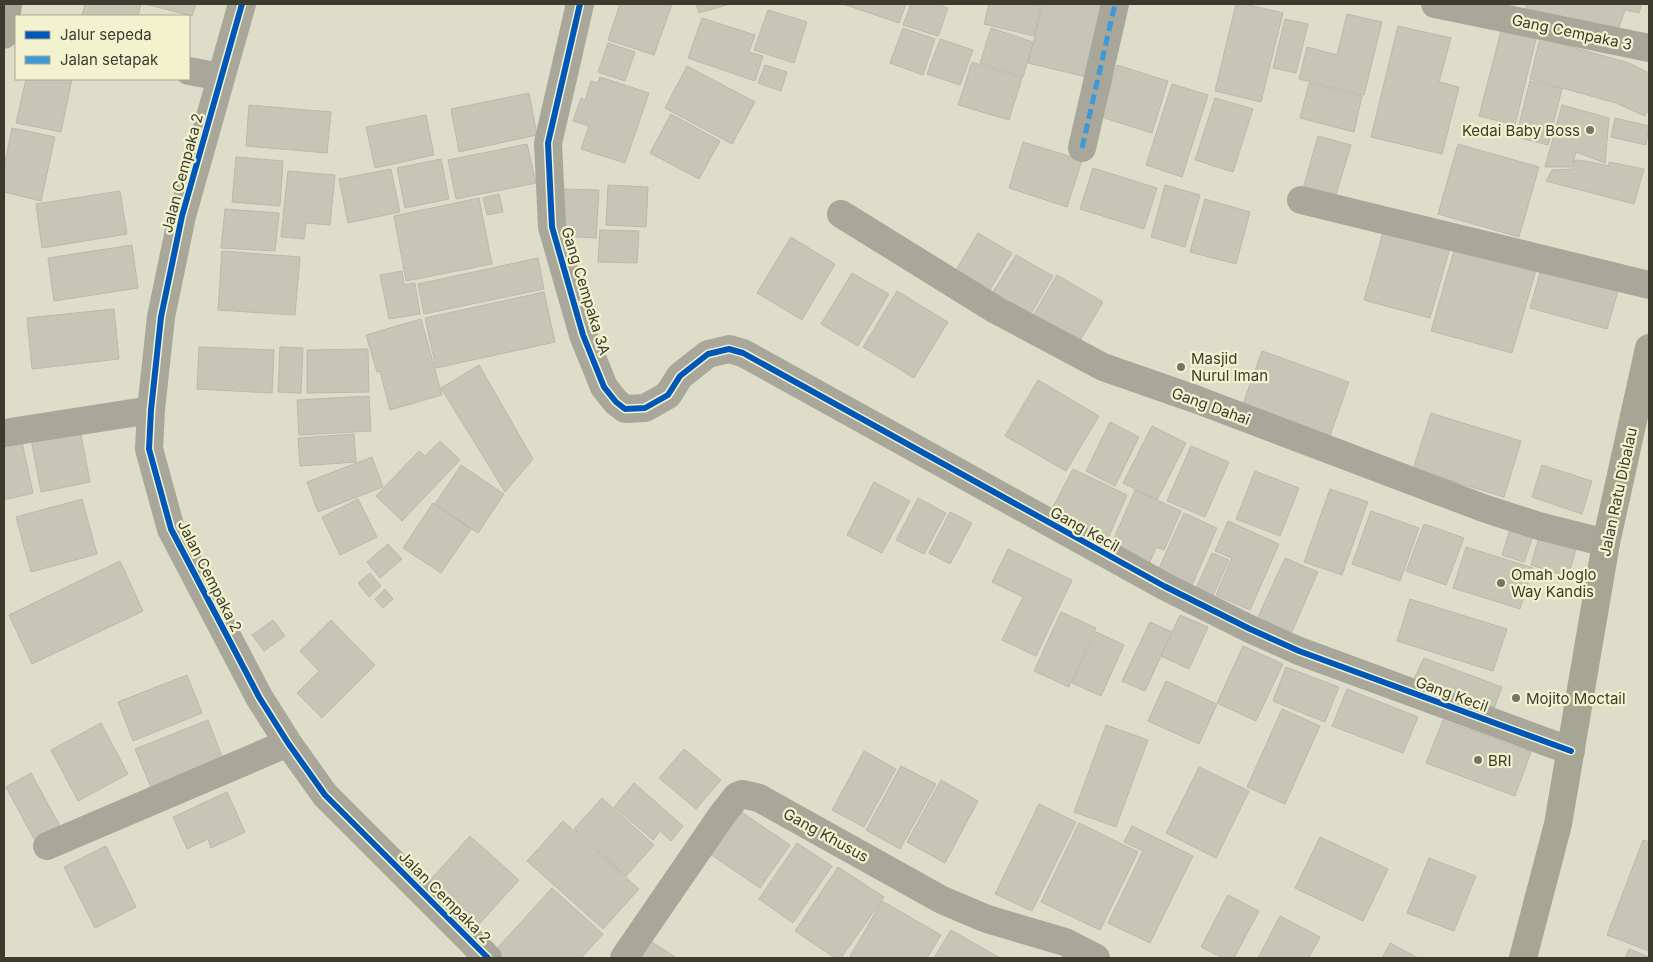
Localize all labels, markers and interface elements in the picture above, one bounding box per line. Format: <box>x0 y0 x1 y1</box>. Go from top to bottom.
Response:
street label: Gang Cempaka 3 <box>1510 10 1634 54</box>
legend <box>15 15 190 80</box>
text: Jalur sepeda <box>60 25 152 44</box>
text: Jalan setapak <box>60 50 159 69</box>
street label: Jalan Cempaka 2 <box>157 111 207 235</box>
place label: Kedai Baby Boss <box>1462 121 1580 140</box>
marker: Kedai Baby Boss <box>1584 124 1596 136</box>
street label: Gang Cempaka 3A <box>557 225 615 357</box>
place label: Masjid Nurul Iman <box>1191 349 1268 385</box>
marker: Masjid Nurul Iman <box>1175 361 1187 373</box>
street label: Gang Dahai <box>1169 383 1253 429</box>
street label: Jalan Ratu Dibalau <box>1595 426 1641 558</box>
street label: Gang Kecil <box>1047 502 1123 556</box>
street label: Jalan Cempaka 2 <box>174 517 246 635</box>
place label: Omah Joglo Way Kandis <box>1511 565 1597 601</box>
marker: Omah Joglo Way Kandis <box>1495 577 1507 589</box>
street label: Gang Kecil <box>1413 672 1491 716</box>
place label: Mojito Moctail <box>1526 689 1626 708</box>
marker: Mojito Moctail <box>1510 692 1522 704</box>
place label: BRI <box>1488 751 1512 770</box>
marker: BRI <box>1472 754 1484 766</box>
street label: Gang Khusus <box>780 804 872 866</box>
street label: Jalan Cempaka 2 <box>395 847 495 947</box>

